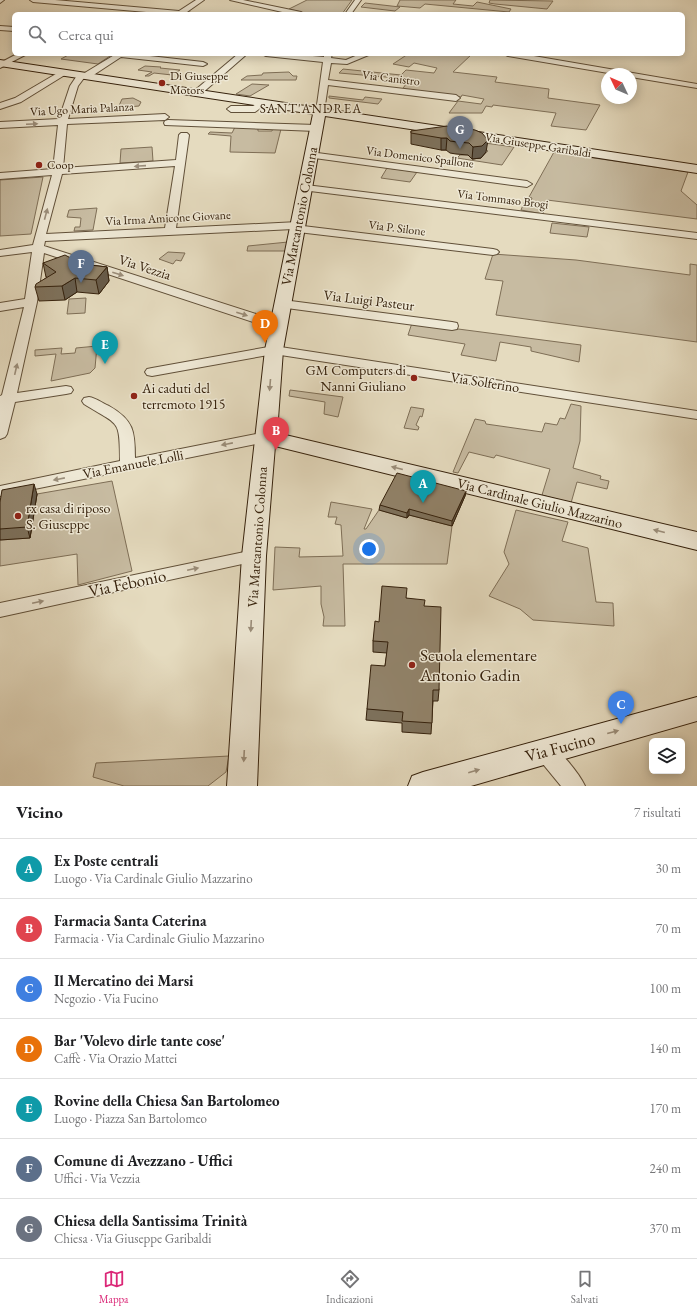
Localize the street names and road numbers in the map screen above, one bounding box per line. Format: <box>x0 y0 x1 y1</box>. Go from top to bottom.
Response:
street label: Via Canistro <box>361 67 421 89</box>
street label: Via Ugo Maria Palanza <box>30 98 135 120</box>
street label: Via Giuseppe Garibaldi <box>484 129 592 161</box>
street label: Via Domenico Spallone <box>365 142 475 172</box>
street label: Via Marcantonio Colonna <box>277 145 321 287</box>
street label: Via Tommaso Brogi <box>457 185 549 213</box>
street label: Via Irma Amicone Giovane <box>105 207 231 229</box>
street label: Via P. Silone <box>368 217 427 239</box>
street label: Via Vezzia <box>117 250 174 284</box>
street label: Via Luigi Pasteur <box>323 286 416 315</box>
street label: Via Solferino <box>449 368 521 396</box>
street label: Via Emanuele Lolli <box>81 445 185 483</box>
street label: Via Marcantonio Colonna <box>243 466 271 608</box>
street label: Via Cardinale Giulio Mazzarino <box>455 474 625 532</box>
street label: Via Febonio <box>86 564 168 602</box>
street label: Via Fucino <box>523 727 597 767</box>

